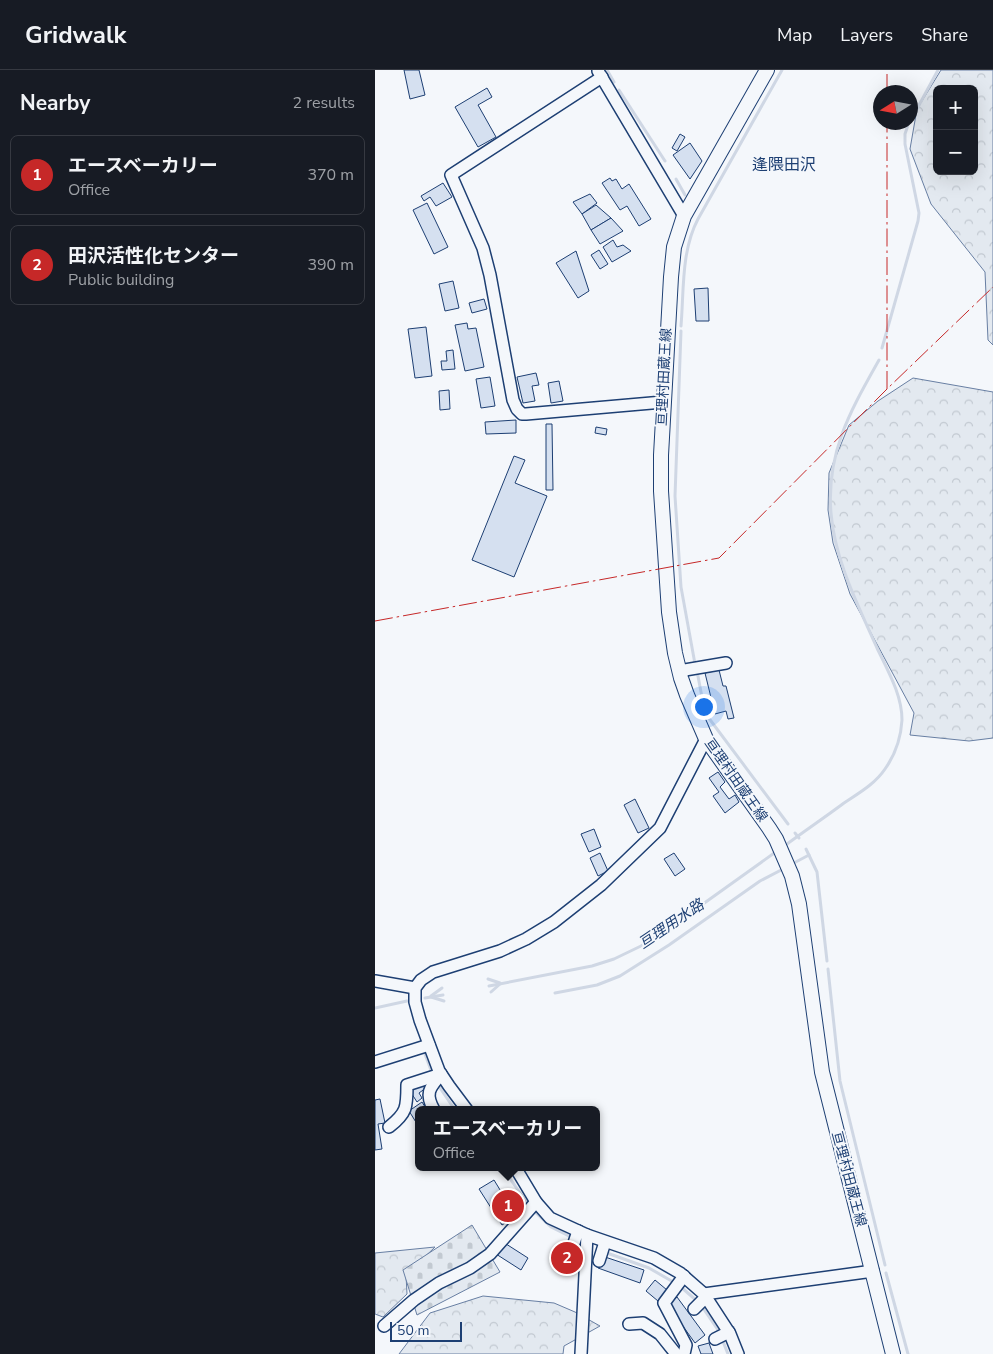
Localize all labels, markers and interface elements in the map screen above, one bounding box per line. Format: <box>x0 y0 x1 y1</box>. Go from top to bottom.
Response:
text: Gridwalk <box>25 19 126 51</box>
text: Map <box>777 23 812 47</box>
text: Layers <box>840 23 893 47</box>
text: Share <box>921 23 968 47</box>
north arrow <box>873 85 918 130</box>
map controls <box>933 85 978 175</box>
button: + <box>933 85 978 130</box>
text: Nearby <box>20 89 90 117</box>
text: 2 results <box>293 92 355 114</box>
button: − <box>933 130 978 175</box>
text: エースベーカリー <box>68 153 218 179</box>
district label: 逢隈田沢 <box>752 154 816 176</box>
text: 1 <box>32 164 42 186</box>
text: 370 m <box>307 164 354 186</box>
text: Office <box>68 179 110 201</box>
text: 田沢活性化センター <box>68 243 239 269</box>
text: 2 <box>32 254 42 276</box>
text: 390 m <box>307 254 354 276</box>
text: Public building <box>68 269 174 291</box>
street label: 亘理村田蔵王線 <box>652 328 676 426</box>
your location <box>691 694 717 720</box>
street label: 亘理村田蔵王線 <box>700 734 772 826</box>
water label: 亘理用水路 <box>634 894 709 953</box>
popup <box>415 1106 600 1171</box>
text: エースベーカリー <box>433 1116 582 1142</box>
street label: 亘理村田蔵王線 <box>827 1129 871 1229</box>
text: Office <box>433 1142 475 1164</box>
pin: 1 <box>492 1187 524 1225</box>
pin: 2 <box>551 1239 583 1277</box>
scale bar <box>390 1319 463 1342</box>
text: 50 m <box>397 1321 429 1340</box>

